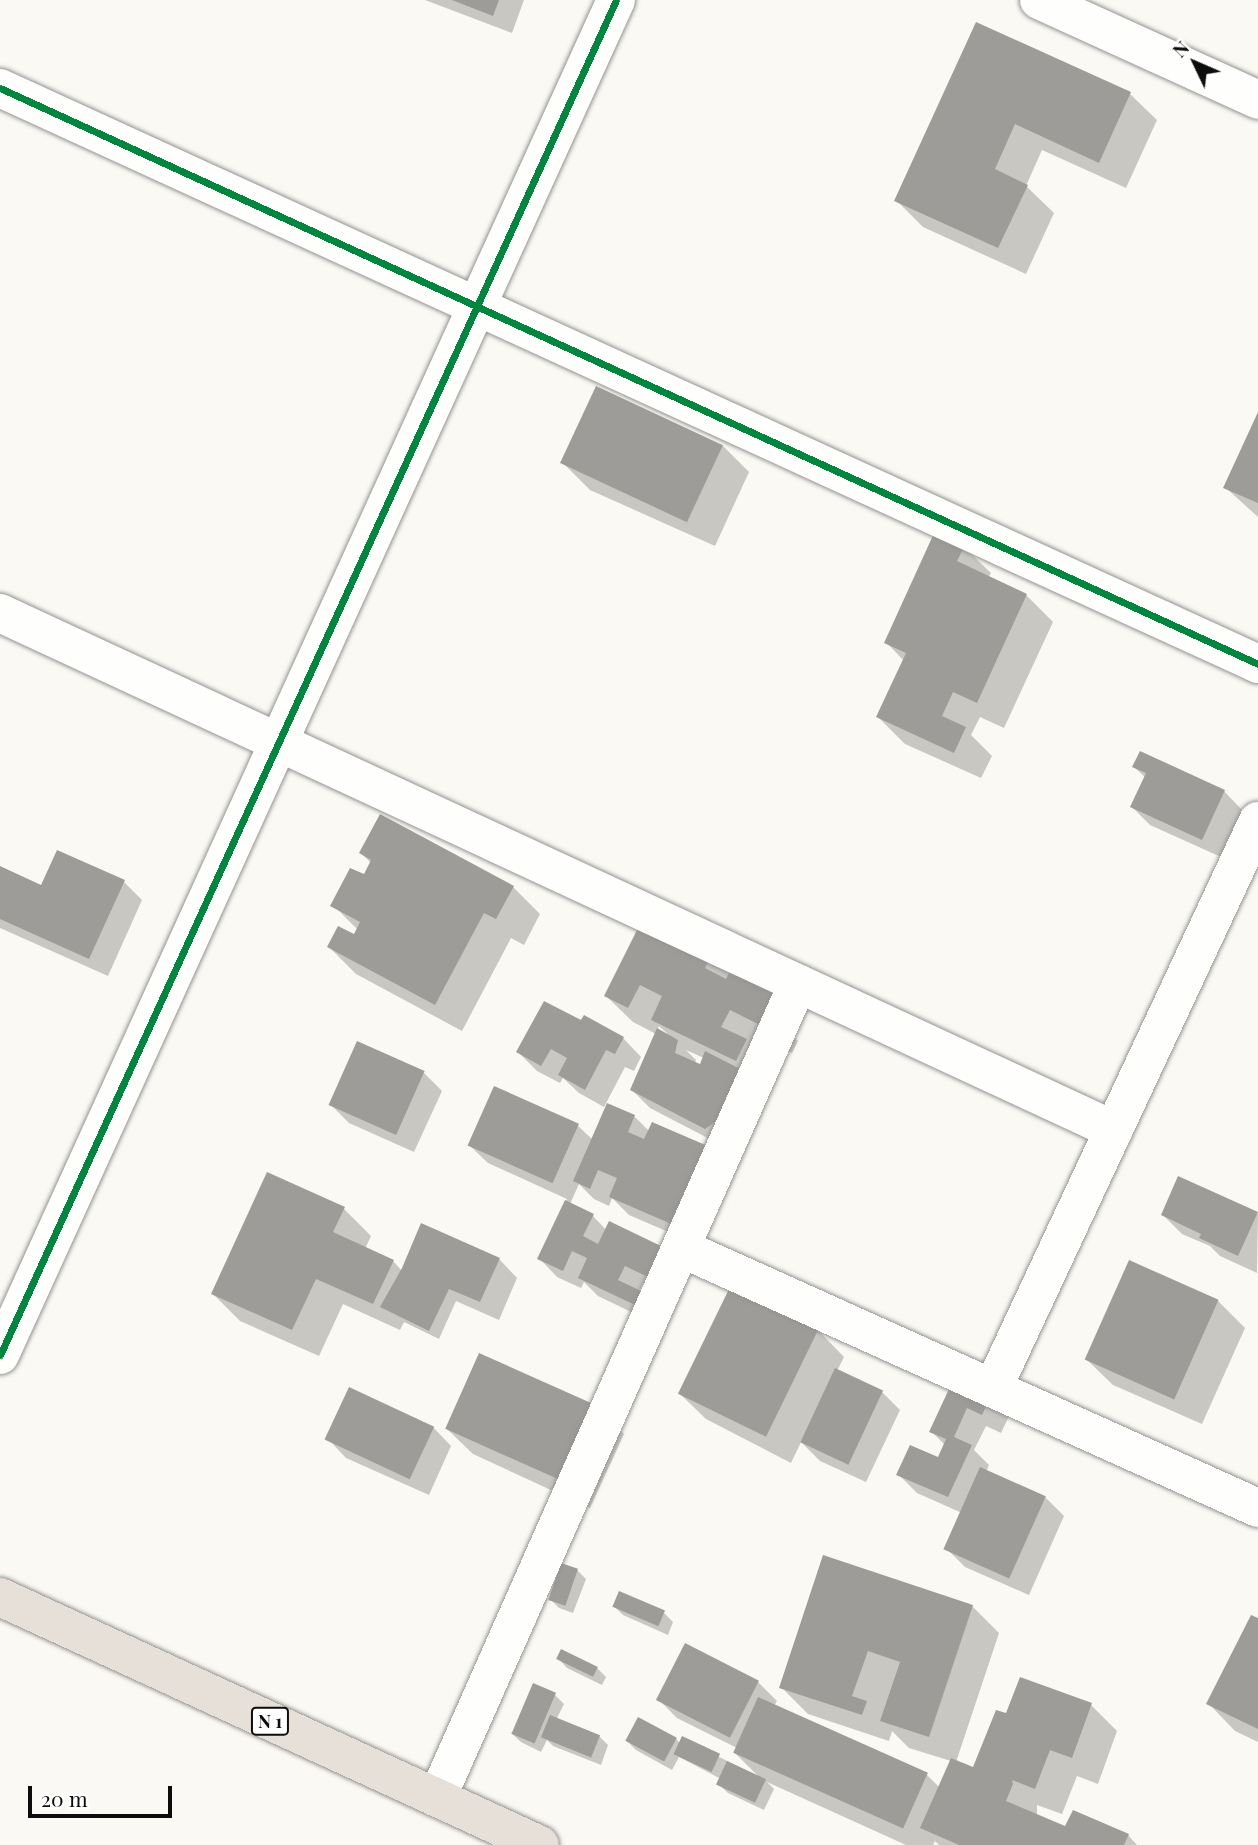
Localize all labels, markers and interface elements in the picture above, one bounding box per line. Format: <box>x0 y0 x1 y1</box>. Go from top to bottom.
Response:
north arrow <box>1160 28 1230 98</box>
text: N <box>1166 34 1194 62</box>
road number: N 1 <box>251 1706 289 1736</box>
scale bar <box>32 1772 175 1816</box>
text: 20 m <box>41 1784 88 1812</box>

